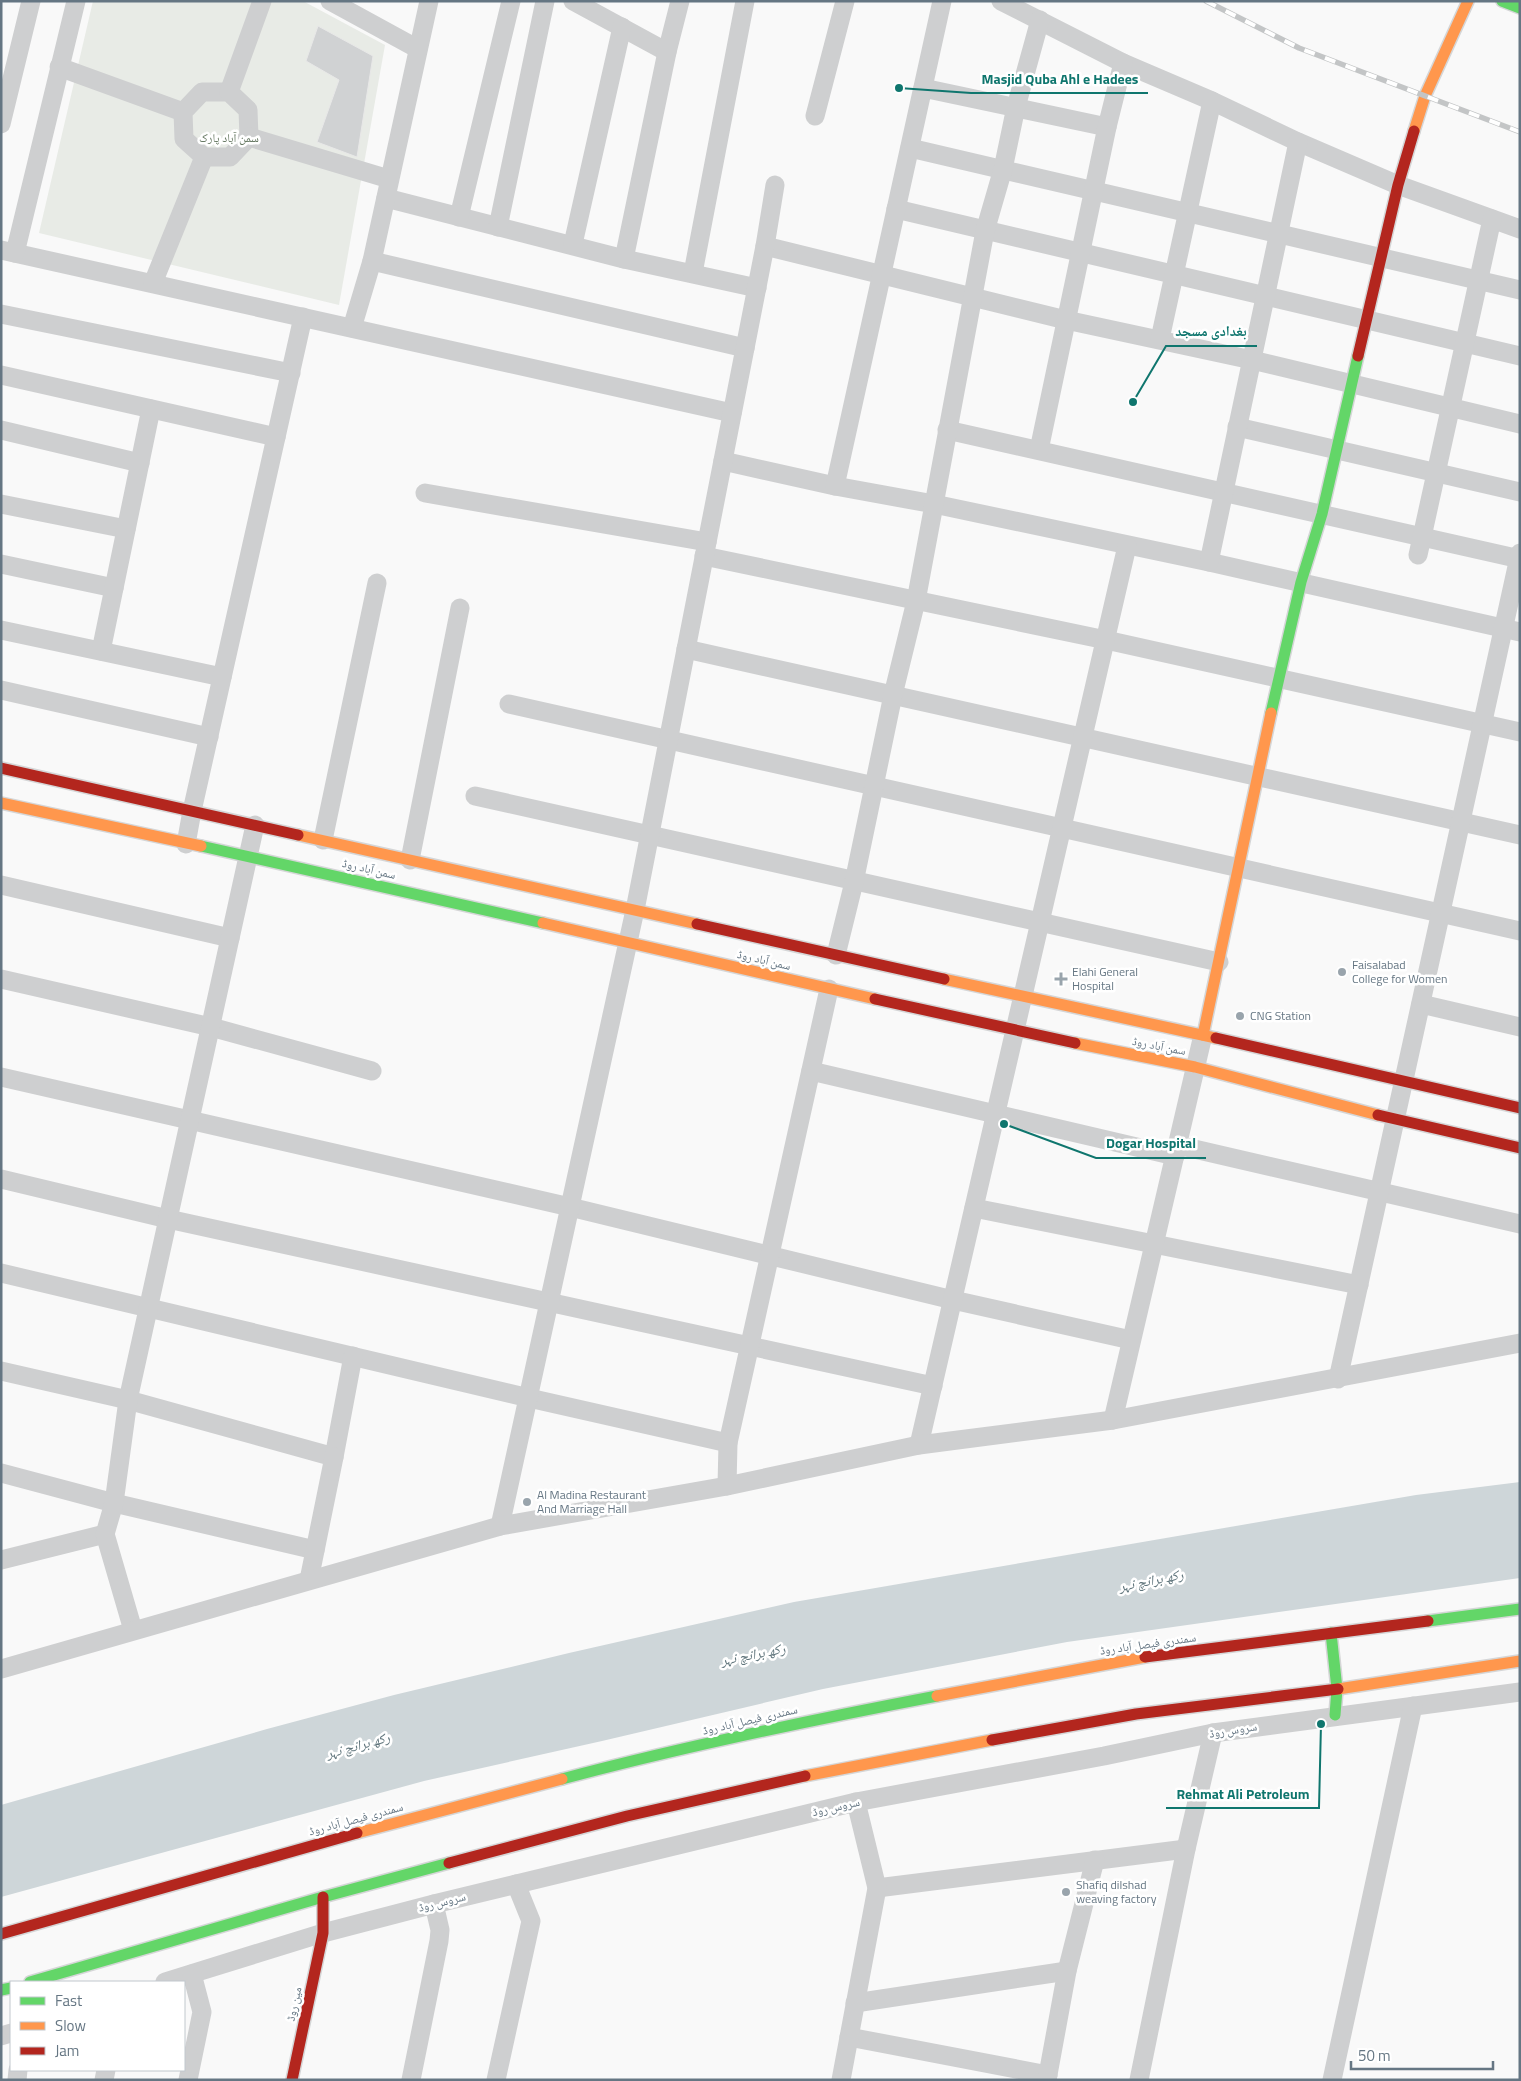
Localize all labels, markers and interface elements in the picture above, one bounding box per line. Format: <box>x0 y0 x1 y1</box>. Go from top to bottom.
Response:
callout: Masjid Quba Ahl e Hadees <box>971 64 1148 93</box>
text: Masjid Quba Ahl e Hadees <box>982 68 1139 89</box>
park label: سمن آباد پارک <box>199 128 259 147</box>
callout: بغدادی مسجد <box>1166 317 1257 346</box>
text: بغدادی مسجد <box>1175 320 1247 341</box>
street label: سمن آباد روڈ <box>340 853 398 884</box>
street label: سمن آباد روڈ <box>735 944 793 975</box>
place label: Faisalabad College for Women <box>1352 955 1447 988</box>
place label: Elahi General Hospital <box>1072 962 1138 995</box>
marker: Faisalabad College for Women <box>1336 966 1348 978</box>
marker: Elahi General Hospital <box>1054 972 1068 986</box>
place label: CNG Station <box>1250 1006 1311 1025</box>
marker: CNG Station <box>1234 1010 1246 1022</box>
street label: سمن آباد روڈ <box>1131 1031 1188 1060</box>
callout: Dogar Hospital <box>1096 1129 1206 1158</box>
text: Dogar Hospital <box>1106 1132 1196 1153</box>
place label: Al Madina Restaurant And Marriage Hall <box>537 1485 647 1518</box>
marker: Al Madina Restaurant And Marriage Hall <box>521 1496 533 1508</box>
water label: رکھ برانچ نہر <box>1116 1563 1186 1596</box>
street label: سمندری فیصل آباد روڈ <box>1098 1627 1197 1660</box>
water label: رکھ برانچ نہر <box>718 1637 788 1670</box>
street label: سمندری فیصل آباد روڈ <box>700 1699 799 1740</box>
street label: سروس روڈ <box>1208 1716 1258 1743</box>
water label: رکھ برانچ نہر <box>323 1726 393 1763</box>
callout: Rehmat Ali Petroleum <box>1166 1779 1319 1808</box>
text: Rehmat Ali Petroleum <box>1177 1783 1309 1804</box>
street label: سروس روڈ <box>810 1792 862 1821</box>
street label: سمندری فیصل آباد روڈ <box>306 1797 405 1840</box>
place label: Shafiq dilshad weaving factory <box>1076 1875 1157 1908</box>
street label: سروس روڈ <box>416 1886 468 1917</box>
marker: Shafiq dilshad weaving factory <box>1060 1886 1072 1898</box>
legend <box>10 1981 185 2071</box>
street label: مین روڈ <box>281 1985 306 2023</box>
text: Fast <box>55 1989 83 2012</box>
text: Slow <box>55 2014 86 2037</box>
scale bar <box>1351 2038 1494 2070</box>
text: Jam <box>55 2039 79 2062</box>
text: 50 m <box>1358 2044 1391 2067</box>

